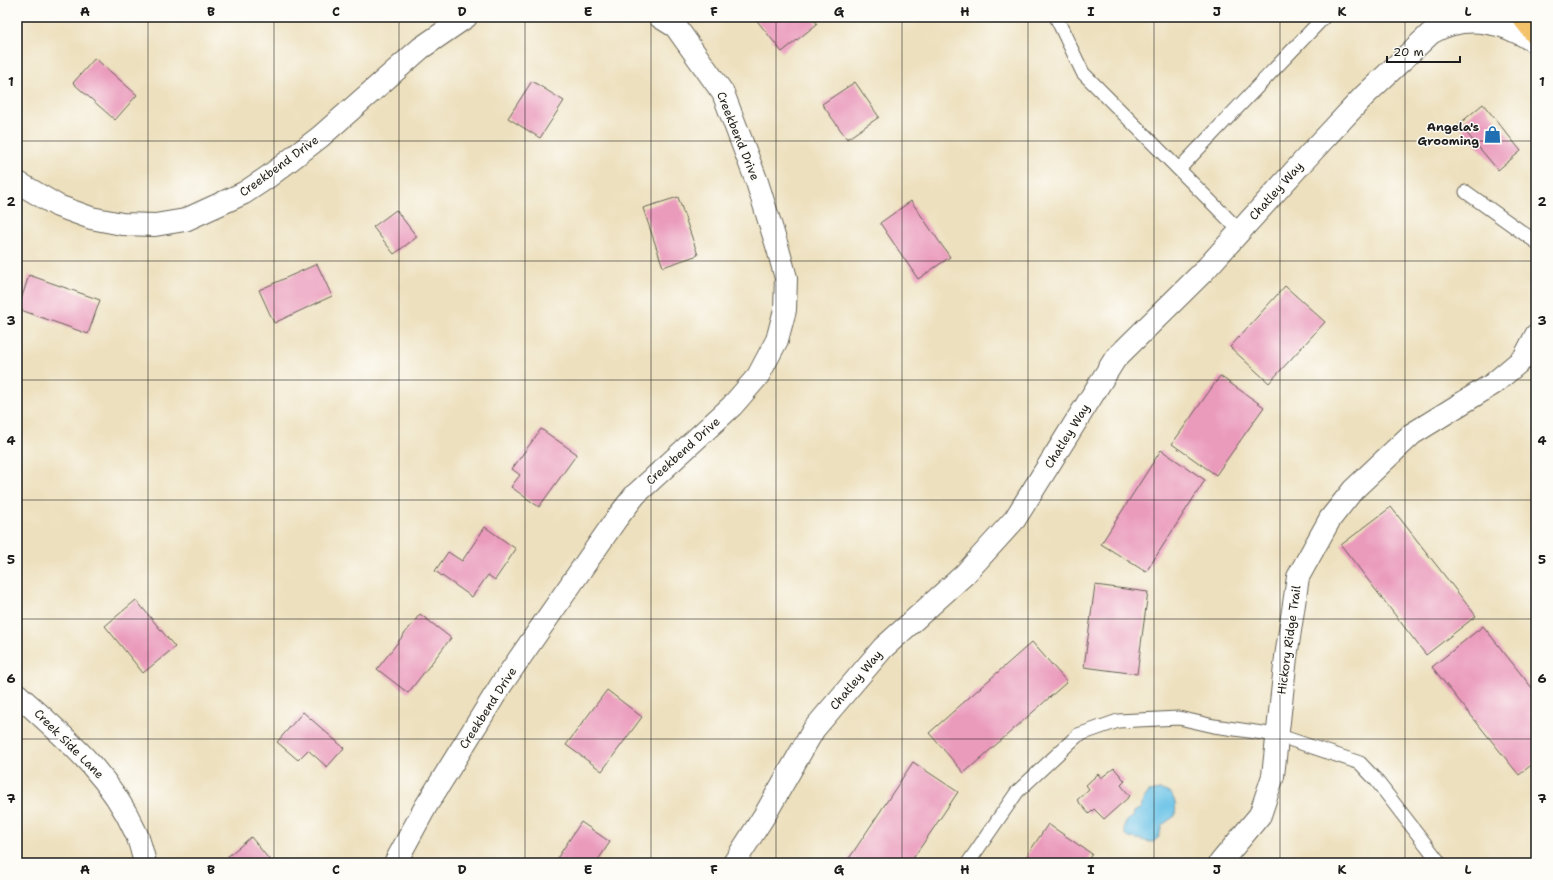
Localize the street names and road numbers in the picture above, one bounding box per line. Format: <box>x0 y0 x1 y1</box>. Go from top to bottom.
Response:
street label: Creekbend Drive <box>713 89 763 183</box>
street label: Creekbend Drive <box>236 132 322 200</box>
street label: Chatley Way <box>1246 158 1307 224</box>
street label: Chatley Way <box>1041 401 1093 471</box>
street label: Creekbend Drive <box>643 413 724 488</box>
street label: Hickory Ridge Trail <box>1273 584 1305 696</box>
street label: Chatley Way <box>826 647 886 713</box>
street label: Creekbend Drive <box>456 664 520 752</box>
street label: Creek Side Lane <box>31 706 108 783</box>

